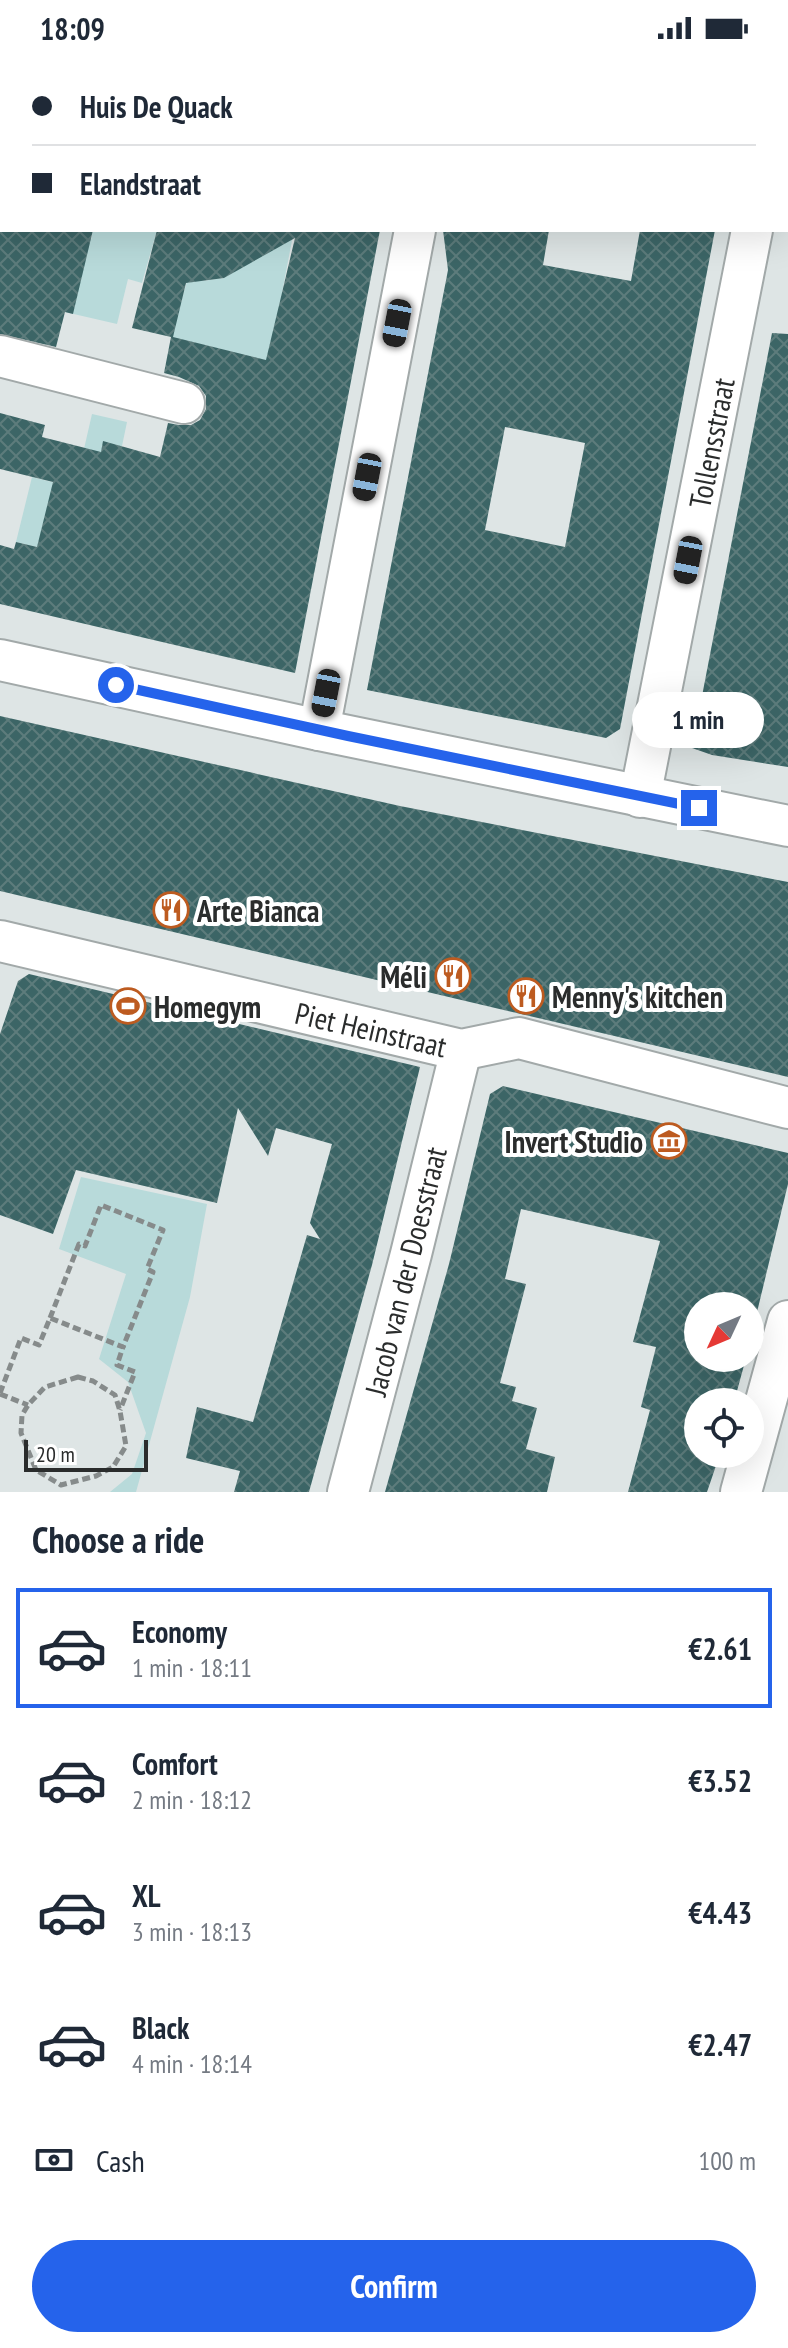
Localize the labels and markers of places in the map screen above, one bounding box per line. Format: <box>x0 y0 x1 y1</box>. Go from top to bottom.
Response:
restaurant icon: Arte Bianca <box>152 891 190 929</box>
place label: Arte Bianca <box>196 891 320 930</box>
place label: Méli <box>380 957 427 996</box>
restaurant icon: Méli <box>434 957 472 995</box>
restaurant icon: Menny's kitchen <box>507 977 545 1015</box>
place label: Menny's kitchen <box>552 977 723 1016</box>
sports icon: Homegym <box>109 987 147 1025</box>
place label: Homegym <box>154 987 261 1026</box>
place label: Invert Studio <box>505 1122 643 1161</box>
museum icon: Invert Studio <box>650 1122 688 1160</box>

